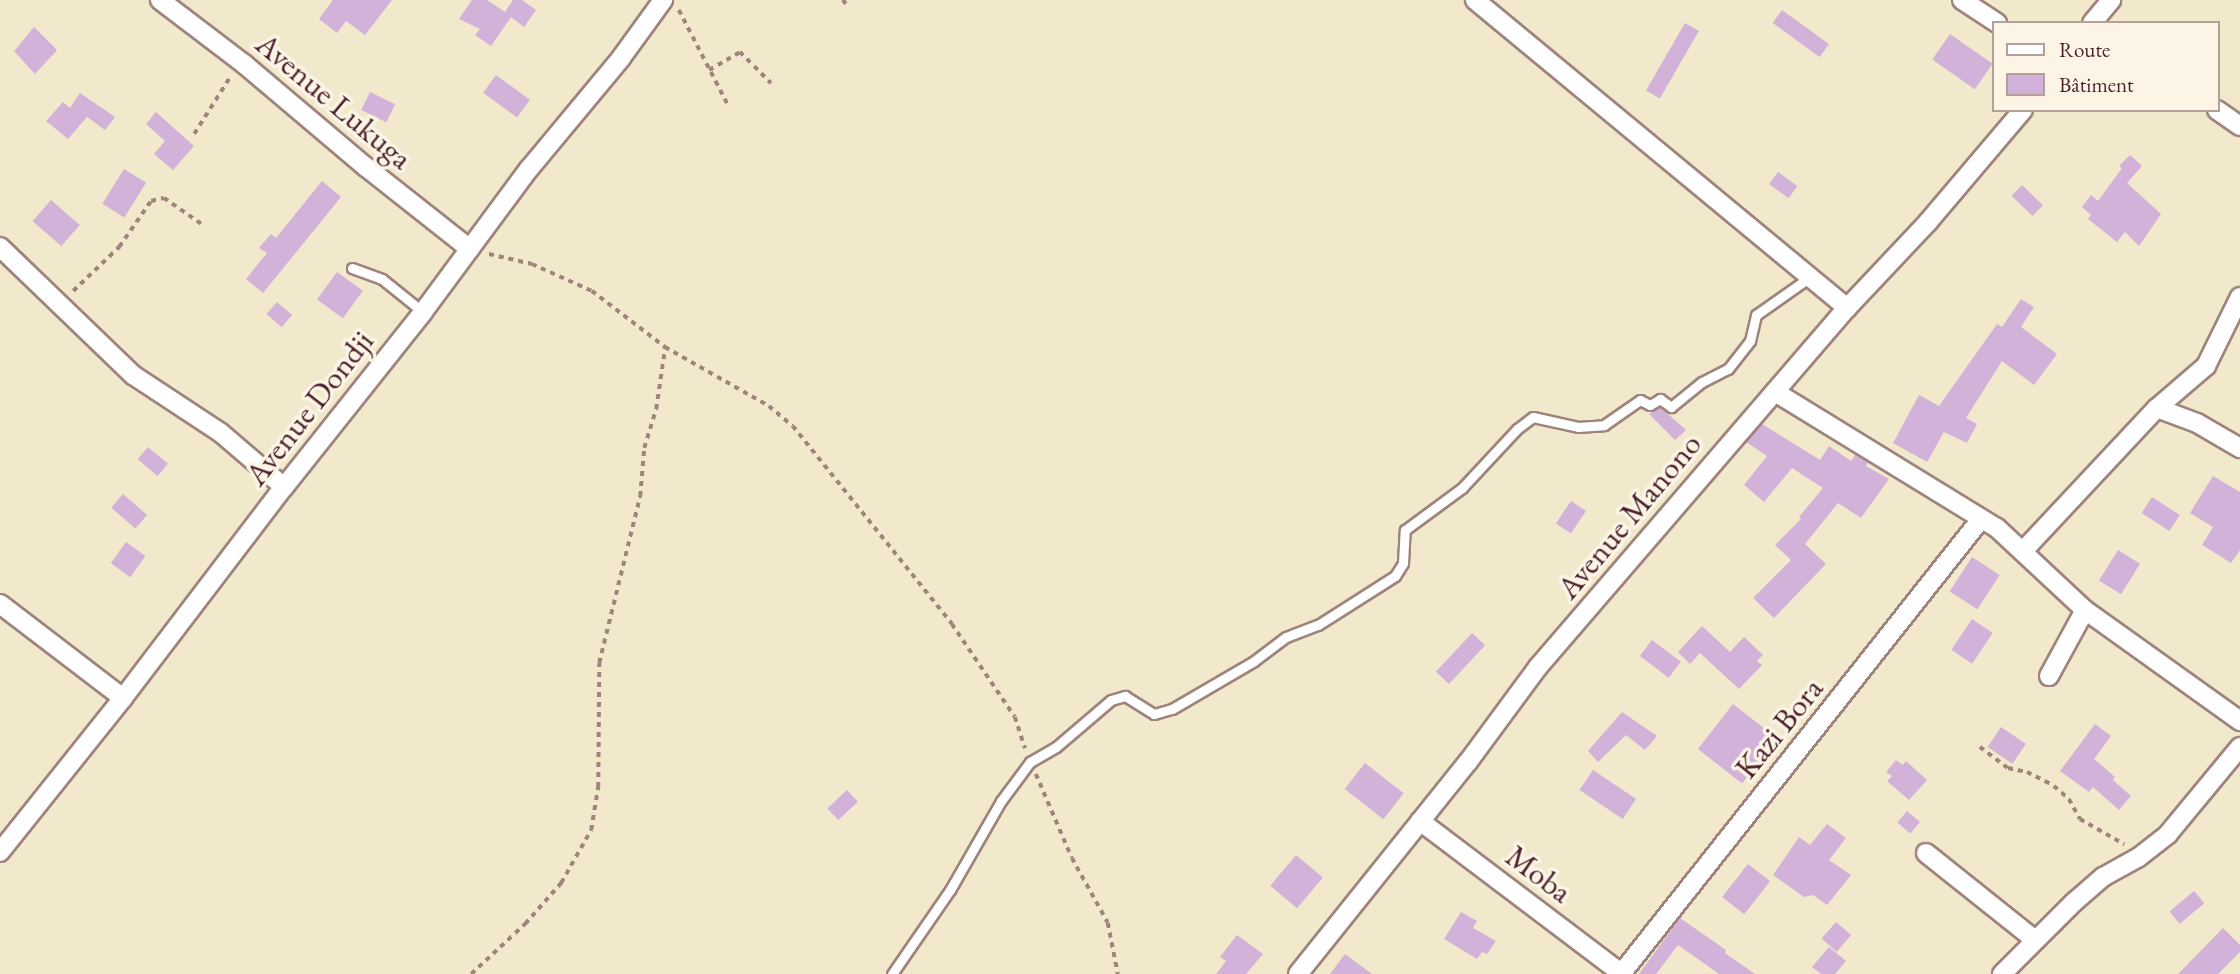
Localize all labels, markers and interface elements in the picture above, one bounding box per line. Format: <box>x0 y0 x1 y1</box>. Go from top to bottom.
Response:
legend <box>1992 21 2219 112</box>
street label: Avenue Lukuga <box>248 24 420 178</box>
text: Route <box>2059 36 2110 63</box>
text: Bâtiment <box>2059 71 2134 98</box>
street label: Avenue Dondji <box>237 323 381 493</box>
street label: Avenue Manono <box>1549 425 1709 607</box>
street label: Kazi Bora <box>1727 670 1831 786</box>
street label: Moba <box>1498 837 1580 911</box>

